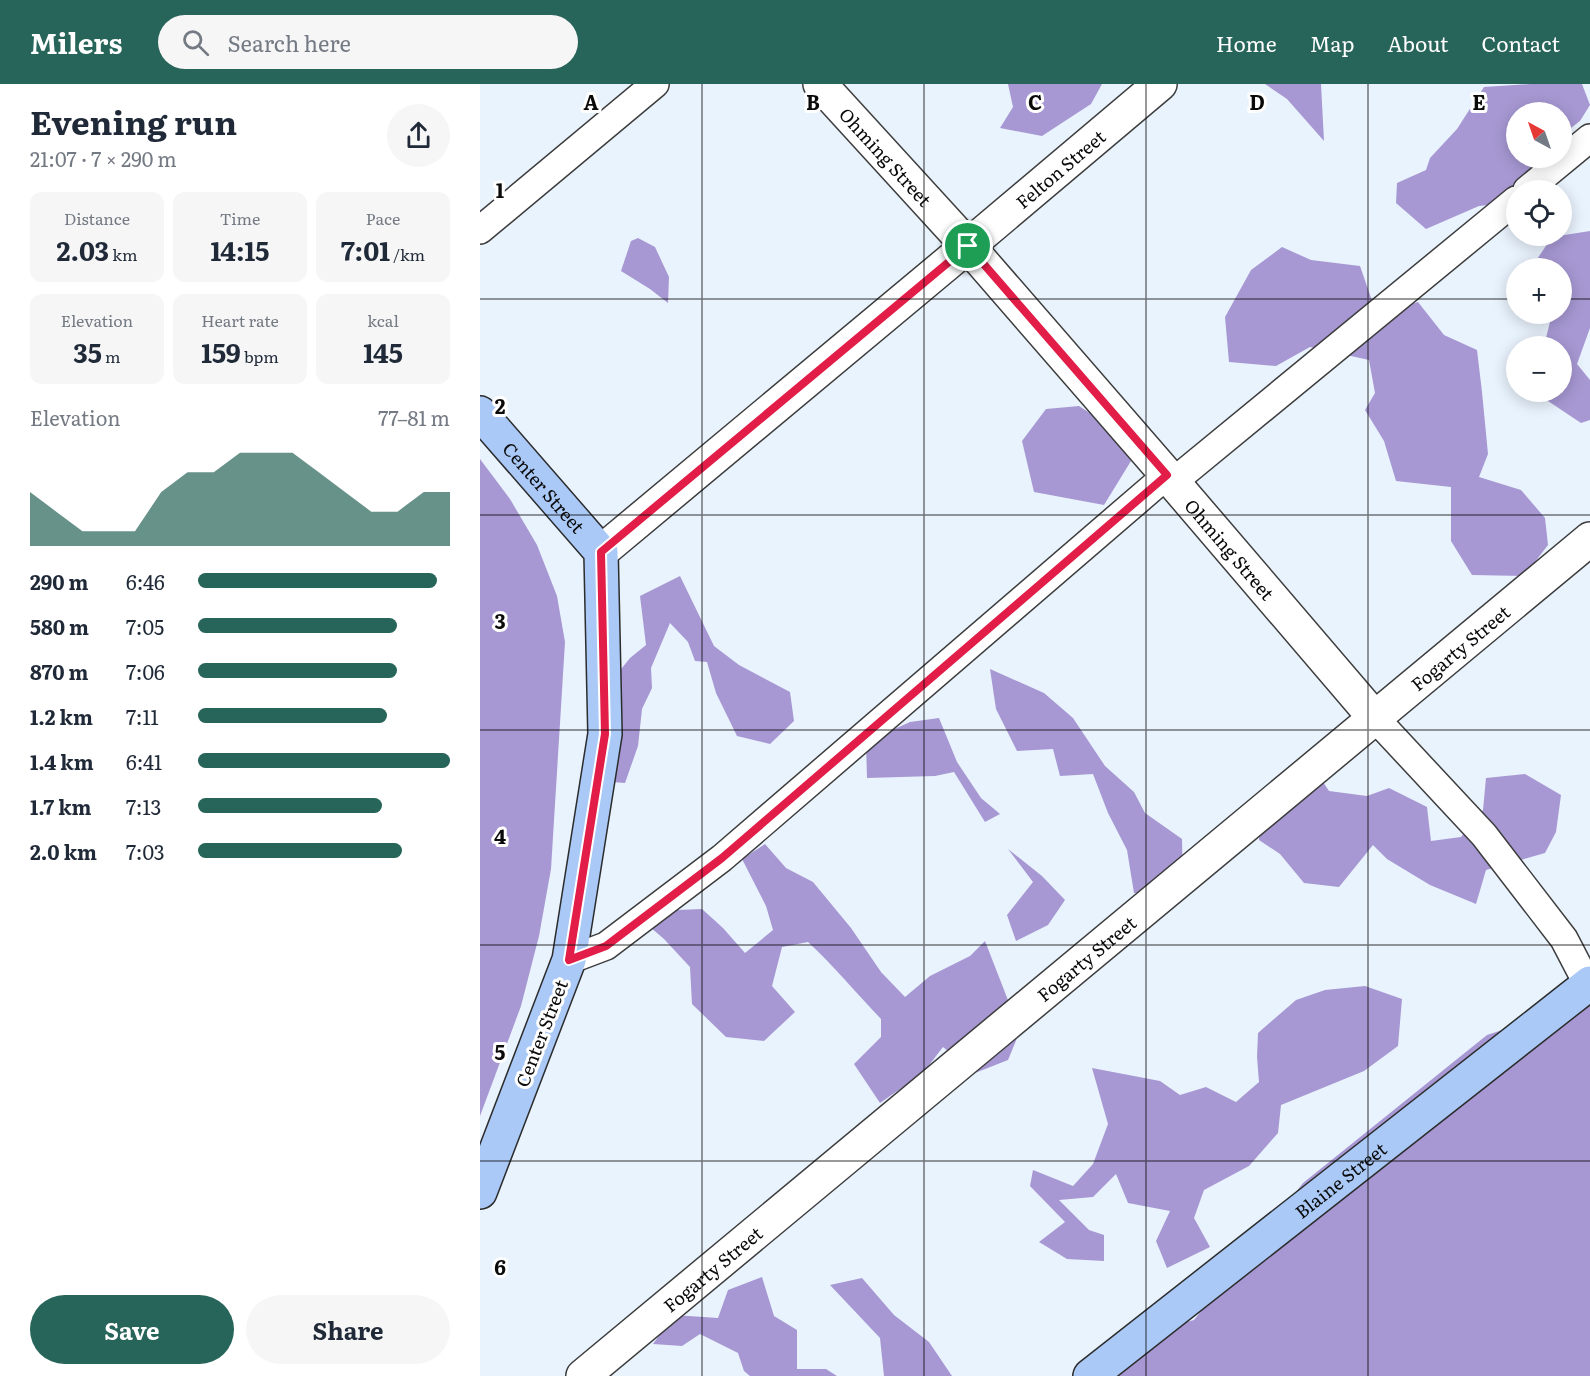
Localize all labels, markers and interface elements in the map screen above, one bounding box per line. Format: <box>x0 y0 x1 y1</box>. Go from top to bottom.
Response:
search box <box>158 15 578 69</box>
text: Milers <box>30 21 122 63</box>
icon: search <box>179 26 212 59</box>
text: Search here <box>227 26 351 59</box>
text: Home <box>1216 27 1277 58</box>
text: Map <box>1310 27 1354 58</box>
text: About <box>1387 27 1449 58</box>
text: Contact <box>1482 27 1560 58</box>
text: A <box>583 86 599 116</box>
text: B <box>806 86 820 116</box>
text: C <box>1028 86 1042 116</box>
text: D <box>1249 86 1265 116</box>
text: E <box>1472 86 1486 116</box>
text: Evening run <box>30 96 237 145</box>
street label: Ohming Street <box>834 101 939 212</box>
north arrow <box>1506 102 1572 168</box>
map controls <box>1506 102 1572 402</box>
button: share <box>387 104 450 167</box>
street label: Felton Street <box>1009 122 1111 214</box>
text: 21:07 · 7 × 290 m <box>30 143 177 173</box>
text: 1 <box>496 174 504 204</box>
button: locate <box>1506 180 1572 246</box>
text: Distance <box>64 206 130 230</box>
text: Time <box>220 206 260 230</box>
text: Pace <box>366 206 400 230</box>
pin <box>942 220 993 271</box>
icon: arrive <box>951 229 984 262</box>
text: 2.03 <box>57 230 109 269</box>
text: 14:15 <box>211 230 269 269</box>
text: 7:01 <box>341 230 390 269</box>
text: km <box>109 242 137 266</box>
text: /km <box>390 242 425 266</box>
button: + <box>1506 258 1572 324</box>
text: Elevation <box>61 308 133 332</box>
text: Heart rate <box>201 308 279 332</box>
text: kcal <box>367 308 399 332</box>
text: 35 <box>73 332 102 371</box>
text: 159 <box>201 332 241 371</box>
text: 145 <box>363 332 403 371</box>
button: − <box>1506 336 1572 402</box>
text: m <box>102 344 121 368</box>
text: bpm <box>241 344 279 368</box>
text: 2 <box>495 390 506 420</box>
text: Elevation <box>30 402 120 432</box>
text: 77–81 m <box>378 402 450 432</box>
street label: Center Street <box>497 435 592 539</box>
street label: Ohming Street <box>1179 492 1282 606</box>
text: 290 m <box>30 566 89 596</box>
text: 6:46 <box>126 566 165 596</box>
street label: Fogarty Street <box>1404 598 1516 697</box>
text: 3 <box>494 605 506 635</box>
text: 580 m <box>30 611 89 641</box>
text: 7:05 <box>126 611 164 641</box>
text: 870 m <box>30 656 89 686</box>
text: 7:06 <box>126 656 165 686</box>
text: 1.2 km <box>30 701 93 731</box>
text: 7:11 <box>126 701 159 731</box>
text: 1.4 km <box>30 746 94 776</box>
text: 6:41 <box>126 746 162 776</box>
text: 1.7 km <box>30 791 92 821</box>
text: 7:13 <box>126 791 161 821</box>
text: 4 <box>494 820 506 850</box>
text: 2.0 km <box>30 836 97 866</box>
text: 7:03 <box>126 836 165 866</box>
street label: Fogarty Street <box>1031 908 1142 1007</box>
street label: Center Street <box>508 975 574 1091</box>
text: 5 <box>495 1036 506 1066</box>
street label: Blaine Street <box>1288 1134 1392 1224</box>
street label: Fogarty Street <box>657 1219 768 1318</box>
text: 6 <box>494 1251 506 1281</box>
button: Save <box>30 1295 234 1364</box>
button: Share <box>246 1295 450 1364</box>

